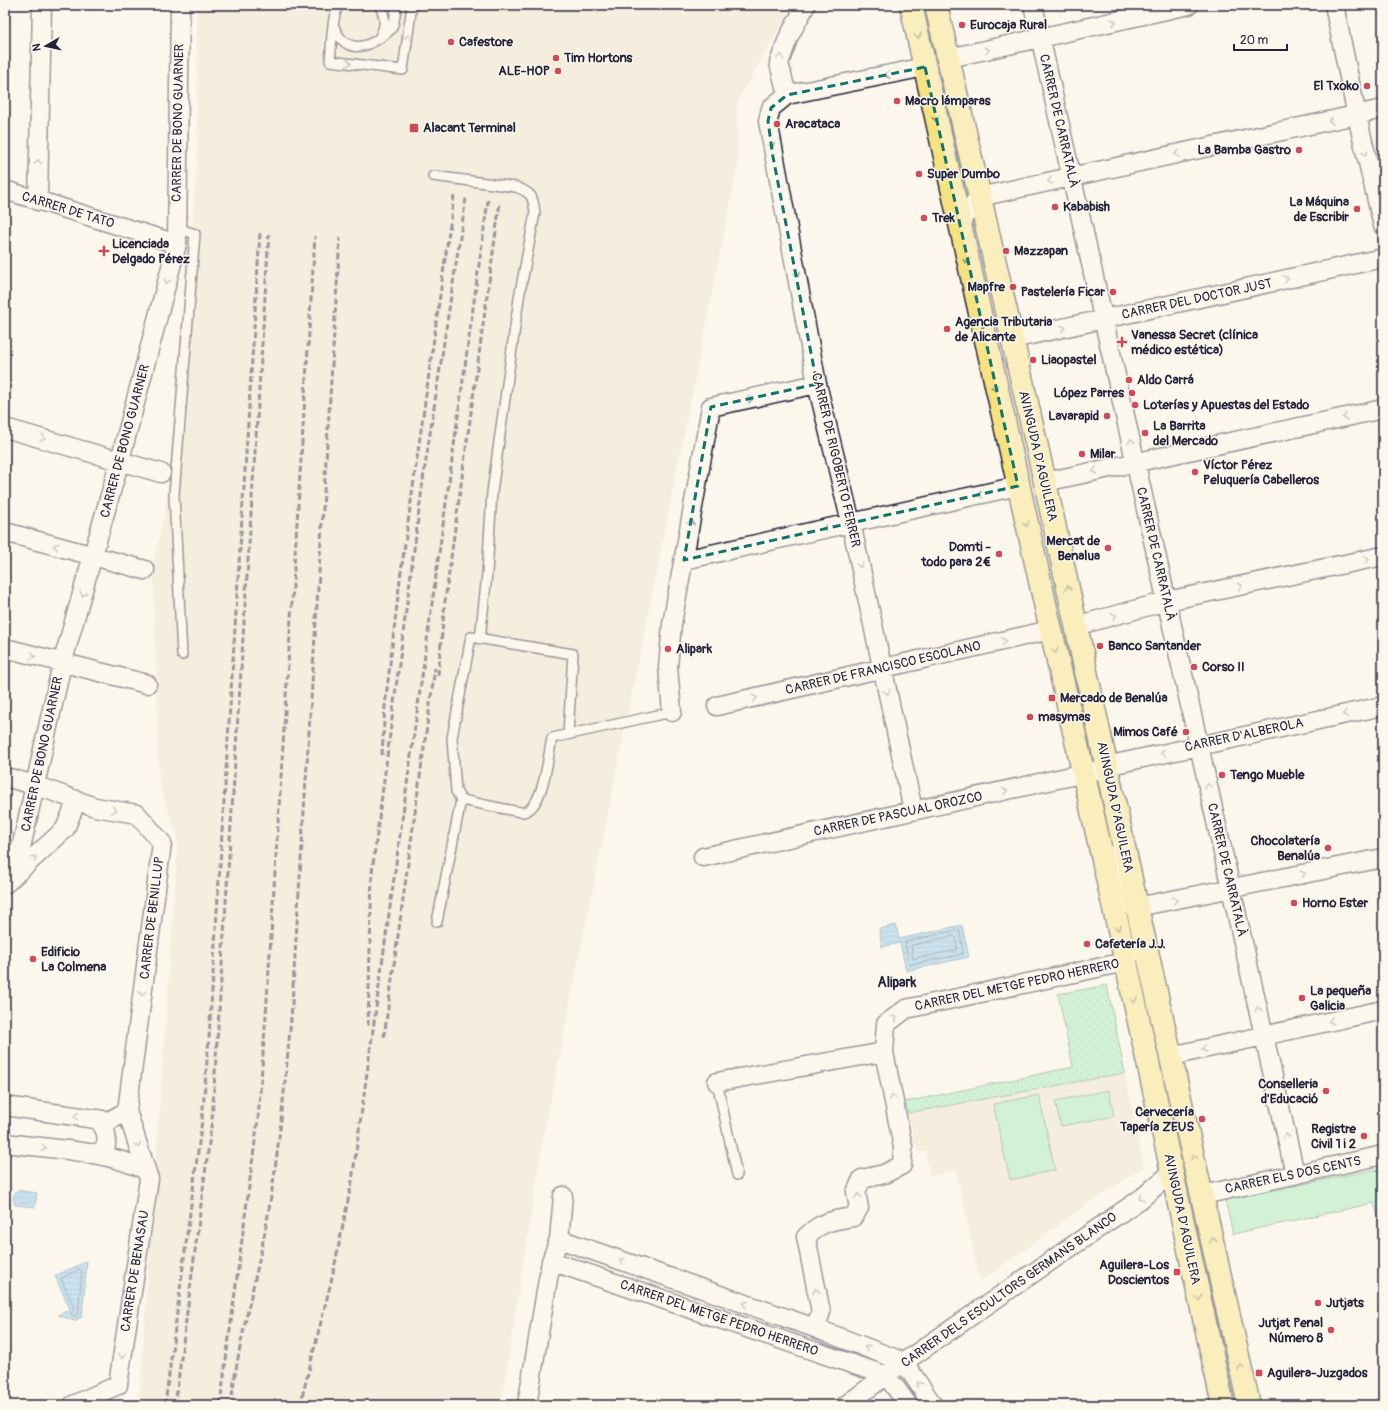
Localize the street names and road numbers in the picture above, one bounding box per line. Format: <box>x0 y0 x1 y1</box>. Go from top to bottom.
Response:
street label: CARRER DE BONO GUARNER <box>169 43 187 202</box>
street label: CARRER DE CARRATALÀ <box>1036 53 1082 190</box>
street label: CARRER DE TATO <box>20 188 116 232</box>
street label: CARRER DEL DOCTOR JUST <box>1120 275 1274 323</box>
street label: CARRER DE BONO GUARNER <box>97 362 153 519</box>
street label: CARRER DE RIGOBERTO FERRER <box>808 371 864 549</box>
street label: AVINGUDA D'AGUILERA <box>1015 389 1061 523</box>
street label: CARRER DE CARRATALÀ <box>1133 486 1179 623</box>
street label: CARRER DE FRANCISCO ESCOLANO <box>784 638 982 698</box>
street label: CARRER DE BONO GUARNER <box>18 675 66 833</box>
street label: CARRER D'ALBEROLA <box>1183 715 1305 755</box>
street label: AVINGUDA D'AGUILERA <box>1093 740 1137 875</box>
street label: CARRER DE PASCUAL OROZCO <box>812 788 984 840</box>
street label: CARRER DE CARRATALÀ <box>1204 802 1250 939</box>
street label: CARRER DE BENILLUP <box>137 856 167 980</box>
street label: CARRER DEL METGE PEDRO HERRERO <box>913 956 1121 1014</box>
street label: AVINGUDA D'AGUILERA <box>1160 1152 1204 1287</box>
street label: CARRER ELS DOS CENTS <box>1224 1153 1362 1197</box>
street label: CARRER DE BENASAU <box>118 1209 152 1333</box>
street label: CARRER DELS ESCULTORS GERMANS BLANCO <box>898 1209 1120 1371</box>
street label: CARRER DEL METGE PEDRO HERRERO <box>618 1276 820 1360</box>

